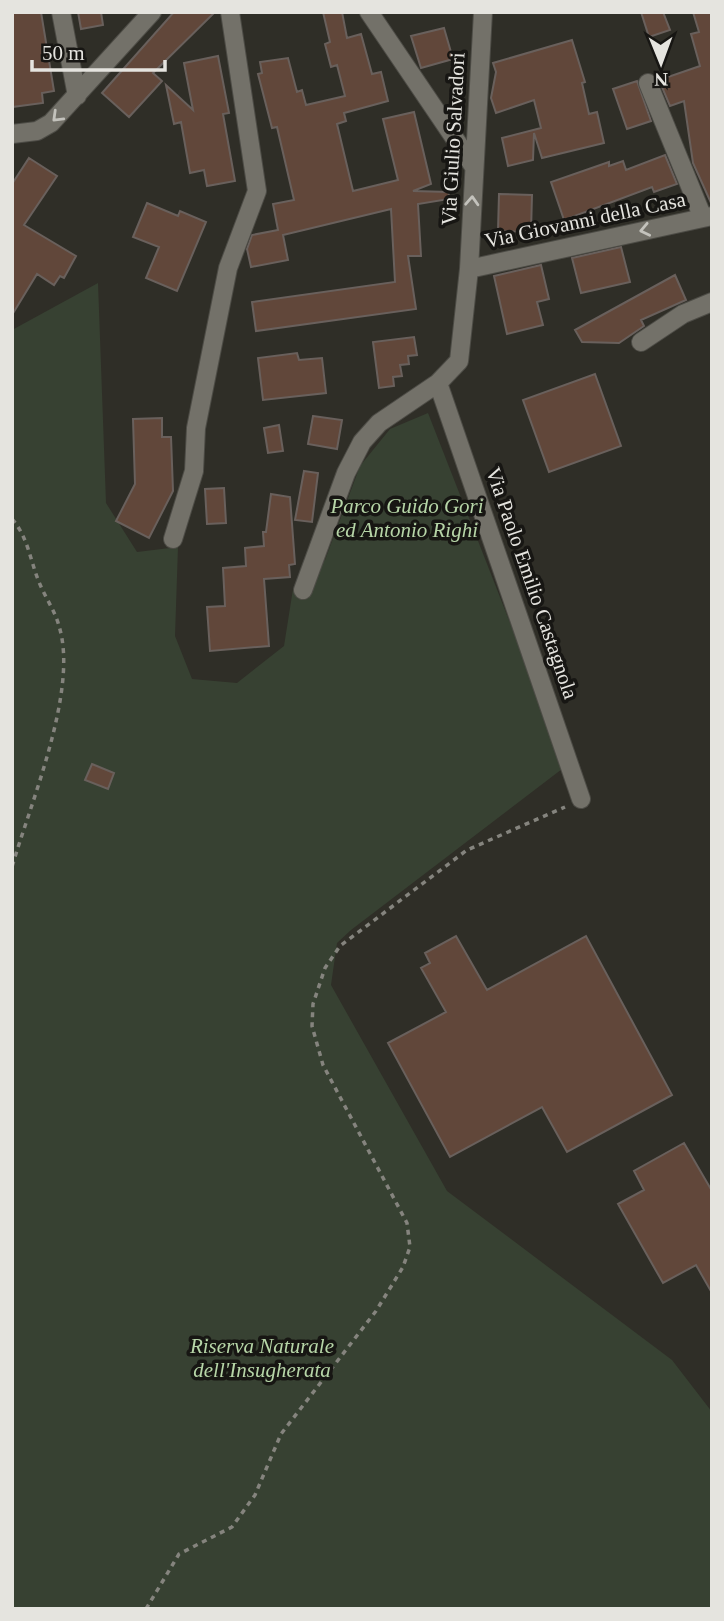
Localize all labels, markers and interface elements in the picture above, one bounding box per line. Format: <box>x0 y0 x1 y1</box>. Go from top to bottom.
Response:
scale bar <box>32 28 164 72</box>
north arrow <box>626 28 696 98</box>
text: 50 m <box>42 41 85 65</box>
street label: Via Giulio Salvadori <box>436 51 470 226</box>
text: N <box>654 69 668 90</box>
one-way arrow <box>52 108 65 121</box>
street label: Via Giovanni della Casa <box>482 187 688 253</box>
one-way arrow <box>464 195 479 206</box>
one-way arrow <box>639 222 651 237</box>
street label: Via Paolo Emilio Castagnola <box>481 464 583 702</box>
park label: Parco Guido Gori ed Antonio Righi <box>329 494 484 542</box>
park label: Riserva Naturale dell'Insugherata <box>189 1334 334 1382</box>

